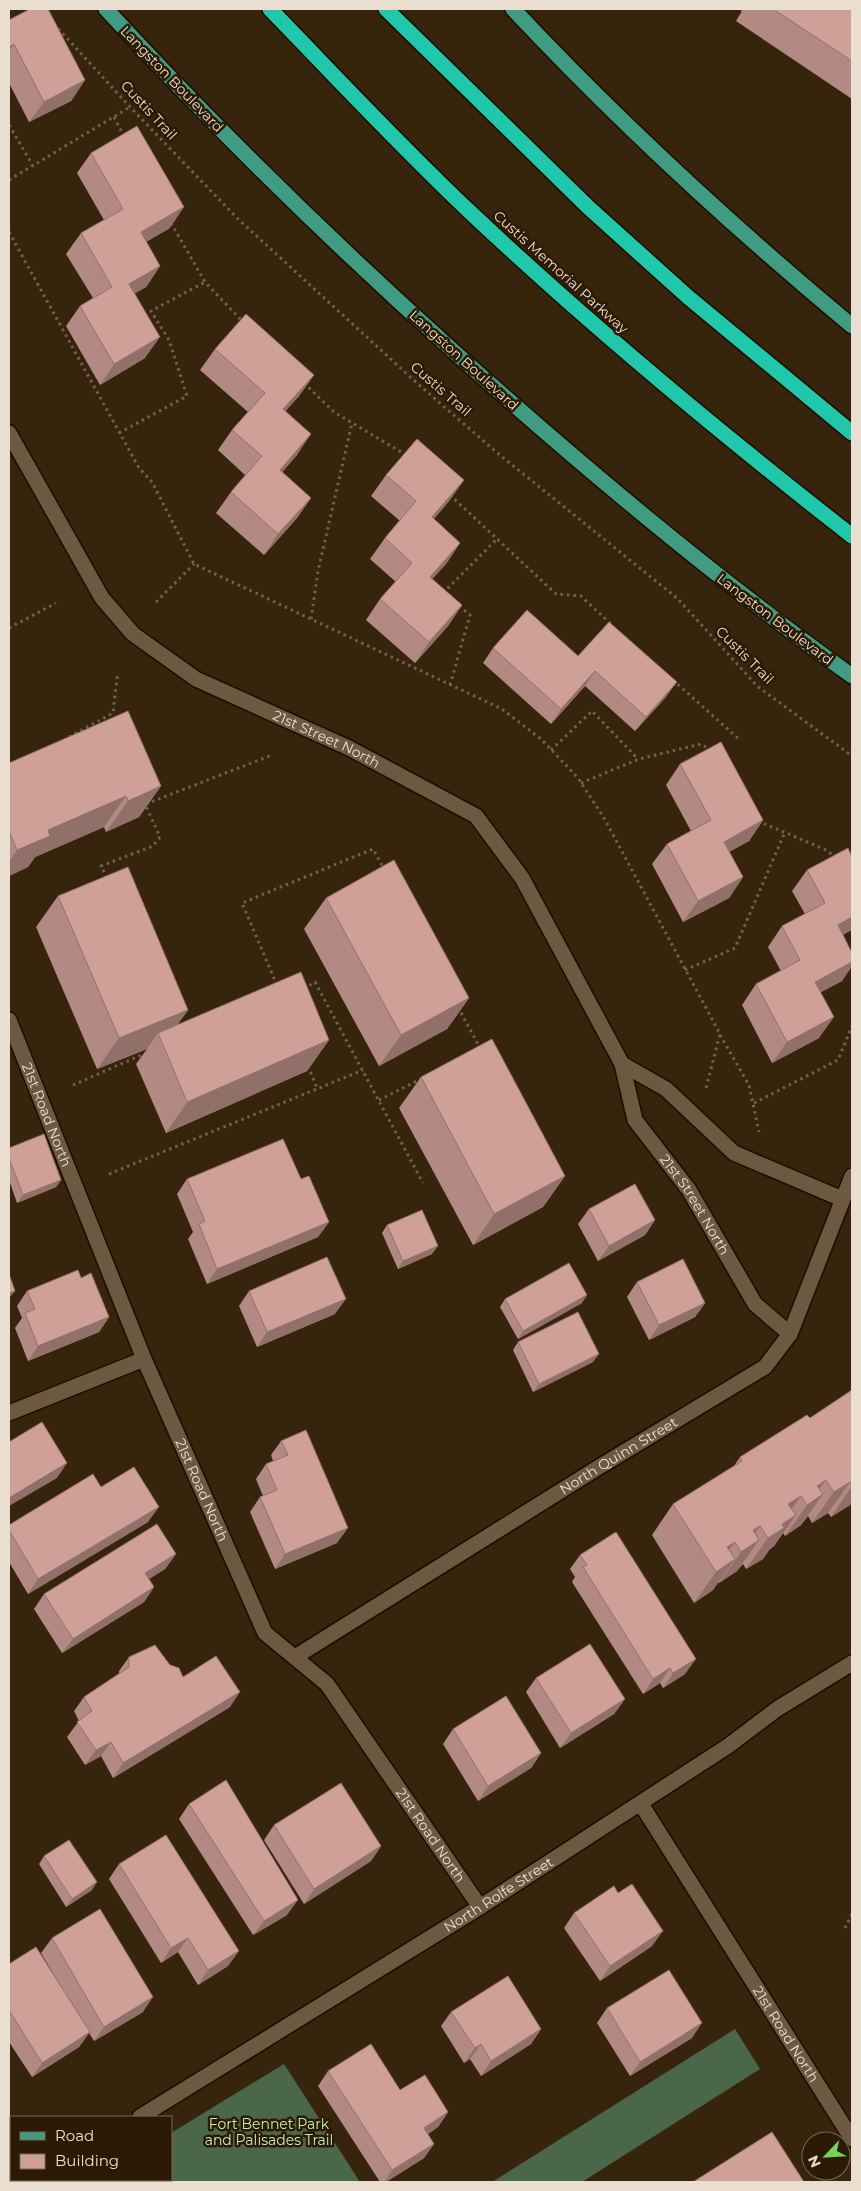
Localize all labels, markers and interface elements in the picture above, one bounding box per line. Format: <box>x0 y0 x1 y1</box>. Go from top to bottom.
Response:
street label: Langston Boulevard <box>117 22 227 136</box>
street label: Custis Trail <box>117 77 181 143</box>
street label: Custis Memorial Parkway <box>490 207 633 338</box>
street label: Langston Boulevard <box>406 306 522 414</box>
street label: Custis Trail <box>407 358 475 420</box>
street label: Langston Boulevard <box>713 569 837 669</box>
street label: Custis Trail <box>712 622 778 688</box>
street label: 21st Street North <box>270 706 383 772</box>
street label: 21st Road North <box>18 1060 76 1170</box>
street label: 21st Street North <box>656 1151 734 1258</box>
street label: North Quinn Street <box>556 1413 681 1498</box>
street label: 21st Road North <box>171 1436 232 1544</box>
street label: 21st Road North <box>392 1784 469 1886</box>
street label: North Rolfe Street <box>440 1853 557 1936</box>
street label: 21st Road North <box>749 1983 823 2086</box>
park label: Fort Bennet Park and Palisades Trail <box>205 2115 333 2149</box>
legend <box>10 2116 172 2181</box>
text: Road <box>55 2126 94 2145</box>
north arrow <box>801 2131 851 2181</box>
text: Building <box>55 2151 119 2170</box>
text: N <box>804 2153 825 2170</box>

